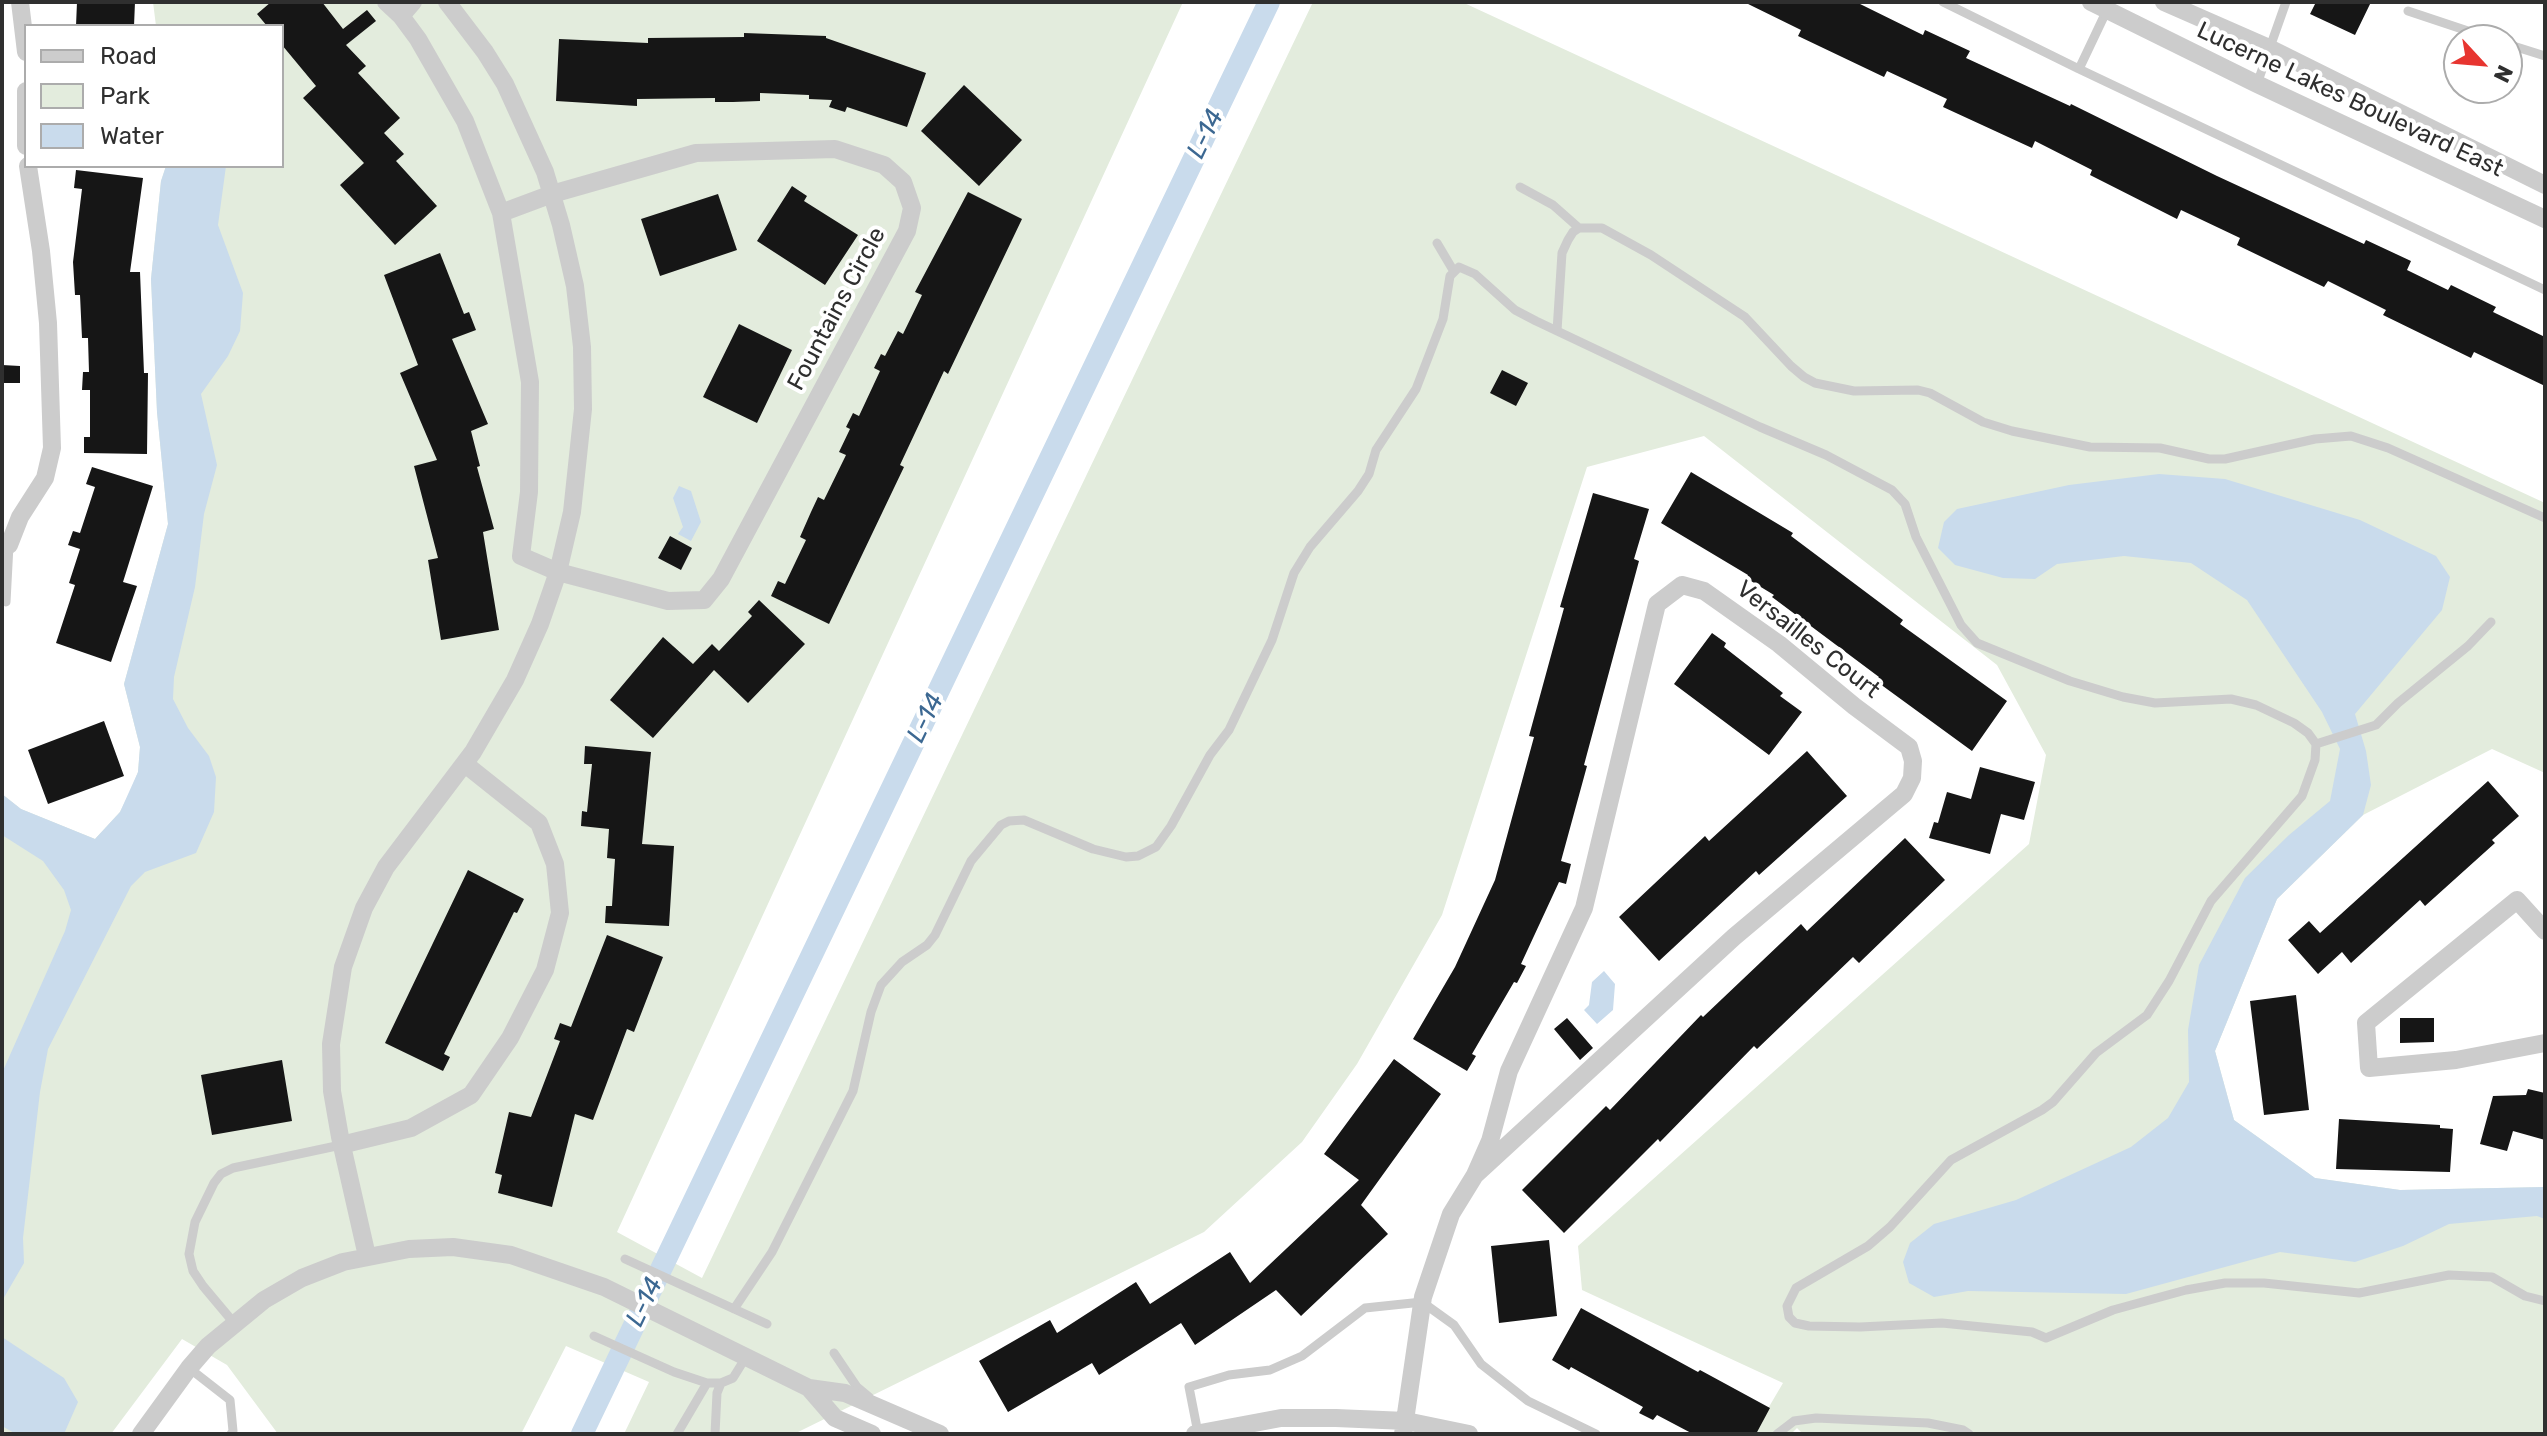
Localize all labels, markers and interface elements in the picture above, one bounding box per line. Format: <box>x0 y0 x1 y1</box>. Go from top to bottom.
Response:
street label: Lucerne Lakes Boulevard East <box>2192 16 2508 184</box>
legend <box>24 24 284 168</box>
north arrow <box>2443 24 2523 104</box>
text: Road <box>100 42 157 70</box>
text: N <box>2488 61 2519 87</box>
text: Park <box>100 82 150 110</box>
water label: L-14 <box>1181 104 1231 164</box>
text: Water <box>100 122 164 150</box>
street label: Fountains Circle <box>782 222 892 396</box>
street label: Versailles Court <box>1730 575 1886 705</box>
water label: L-14 <box>901 688 951 748</box>
water label: L-14 <box>620 1272 670 1332</box>

